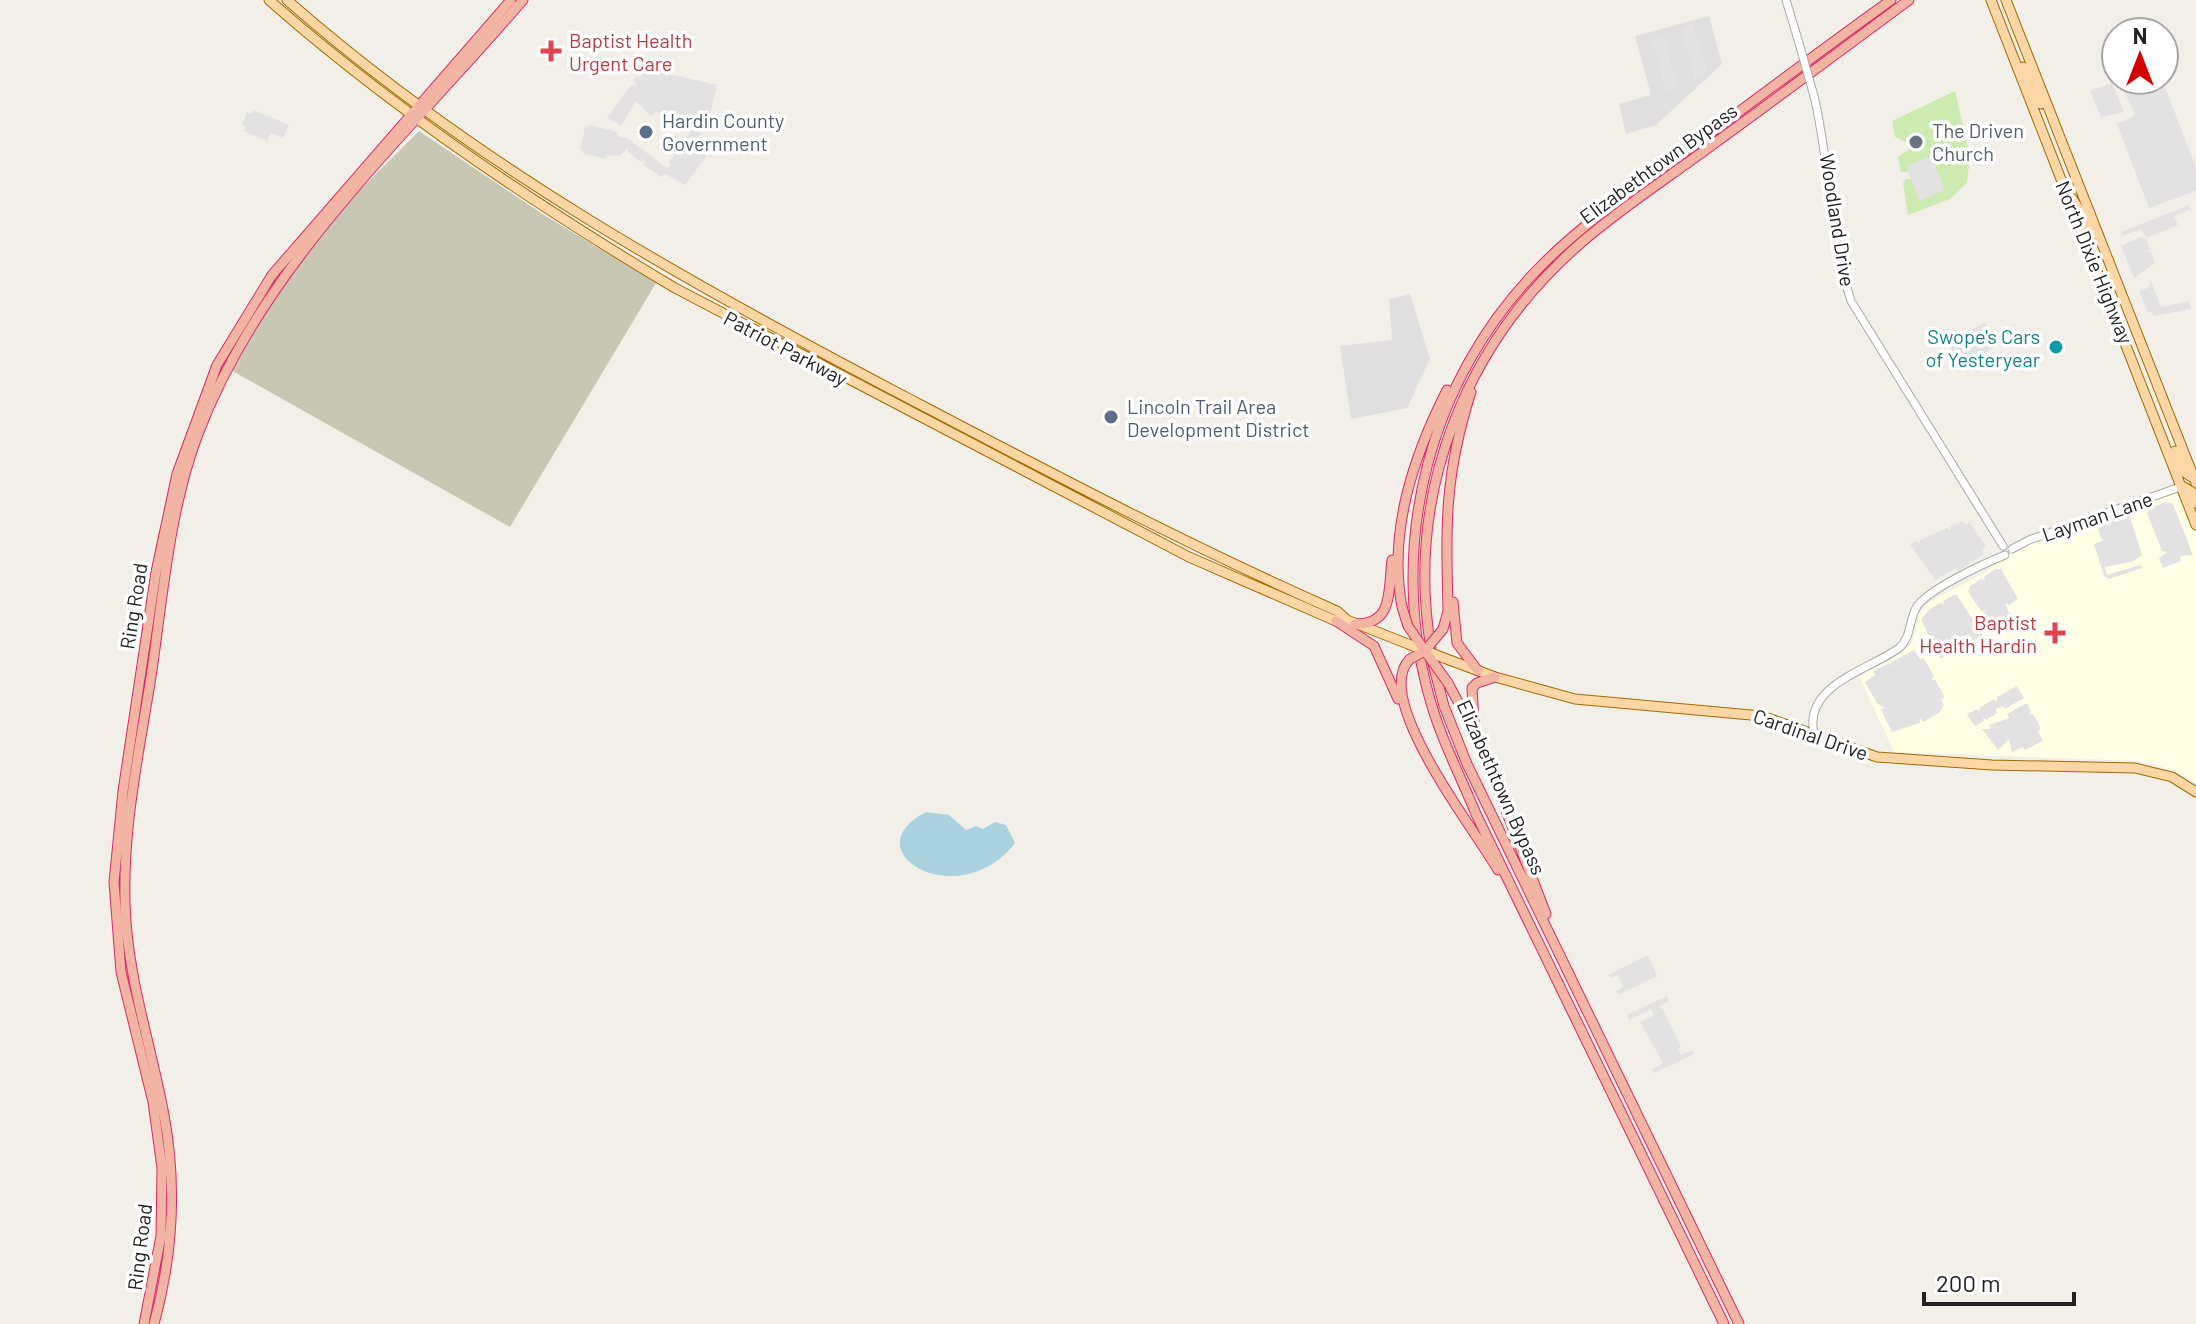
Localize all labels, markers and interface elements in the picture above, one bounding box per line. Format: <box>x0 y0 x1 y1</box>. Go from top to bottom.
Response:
north arrow <box>2100 16 2180 96</box>
text: N <box>2133 22 2147 48</box>
place label: Baptist Health Urgent Care <box>569 28 692 75</box>
marker: Baptist Health Urgent Care <box>540 40 562 62</box>
street label: Elizabethtown Bypass <box>1575 98 1741 228</box>
place label: Hardin County Government <box>662 108 784 155</box>
place label: The Driven Church <box>1932 118 2024 165</box>
marker: Hardin County Government <box>637 123 655 141</box>
marker: The Driven Church <box>1907 133 1925 151</box>
street label: Woodland Drive <box>1816 152 1860 288</box>
street label: North Dixie Highway <box>2051 177 2139 347</box>
street label: Patriot Parkway <box>720 305 852 391</box>
place label: Swope's Cars of Yesteryear <box>1926 324 2040 371</box>
marker: Swope's Cars of Yesteryear <box>2047 338 2065 356</box>
place label: Lincoln Trail Area Development District <box>1127 394 1310 441</box>
marker: Lincoln Trail Area Development District <box>1102 408 1120 426</box>
street label: Layman Lane <box>2039 486 2155 546</box>
street label: Ring Road <box>114 561 152 651</box>
place label: Baptist Health Hardin <box>1919 610 2037 657</box>
marker: Baptist Health Hardin <box>2044 622 2066 644</box>
street label: Elizabethtown Bypass <box>1453 696 1551 878</box>
street label: Cardinal Drive <box>1751 703 1871 765</box>
street label: Ring Road <box>122 1202 156 1292</box>
scale bar <box>1924 1256 2074 1306</box>
text: 200 m <box>1936 1268 2001 1297</box>

